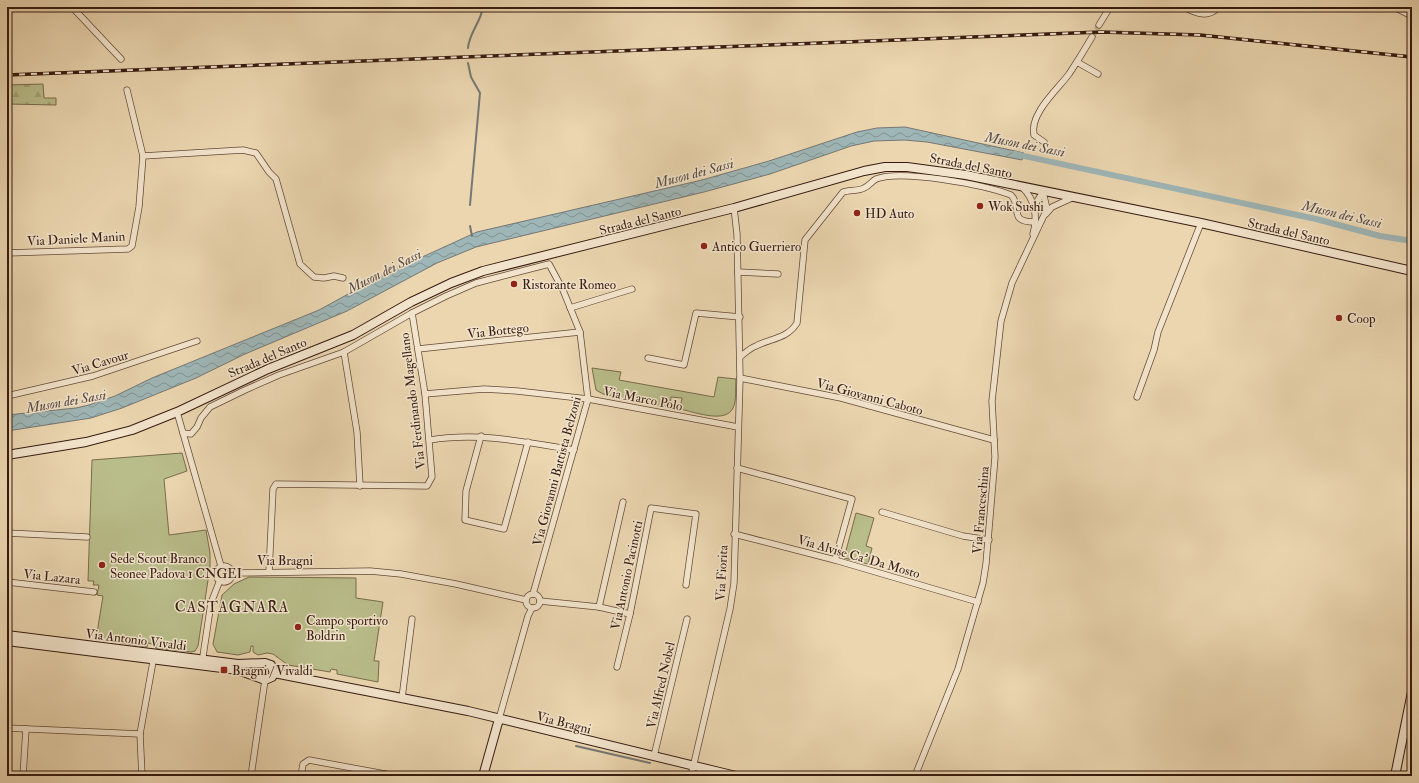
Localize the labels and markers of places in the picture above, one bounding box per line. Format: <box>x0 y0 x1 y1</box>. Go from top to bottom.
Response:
place label: Wok Sushi <box>987 199 1044 215</box>
marker: Wok Sushi <box>975 201 985 211</box>
place label: HD Auto <box>865 206 914 222</box>
marker: HD Auto <box>852 208 862 218</box>
place label: Antico Guerriero <box>711 239 801 255</box>
marker: Antico Guerriero <box>699 241 709 251</box>
place label: Ristorante Romeo <box>522 277 616 293</box>
marker: Ristorante Romeo <box>509 279 519 289</box>
place label: Coop <box>1347 311 1376 328</box>
marker: Coop <box>1334 313 1344 323</box>
place label: Sede Scout Branco Seonee Padova 1 CNGEI <box>110 551 242 582</box>
marker: Sede Scout Branco Seonee Padova 1 CNGEI <box>97 560 107 570</box>
place label: Campo sportivo Boldrin <box>306 613 388 644</box>
marker: Campo sportivo Boldrin <box>293 622 303 632</box>
place label: Bragni / Vivaldi <box>232 663 313 679</box>
marker: Bragni / Vivaldi <box>219 665 229 675</box>

